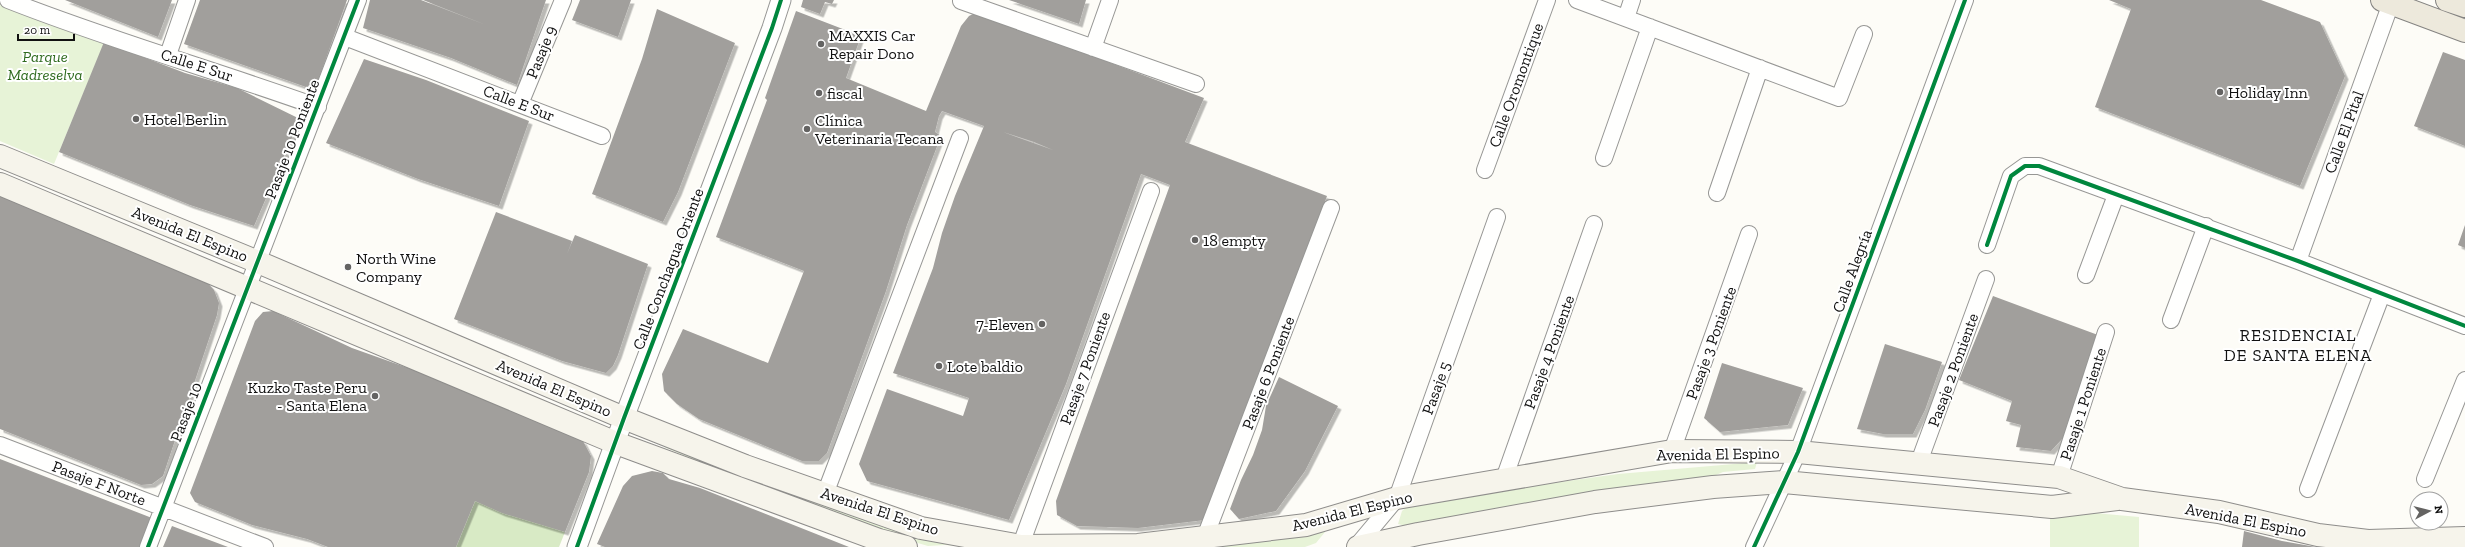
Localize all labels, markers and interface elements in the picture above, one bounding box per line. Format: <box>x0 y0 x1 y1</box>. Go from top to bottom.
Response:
scale bar <box>18 16 74 42</box>
street label: Calle Oromontique <box>1485 20 1547 150</box>
text: 20 m <box>24 23 51 37</box>
street label: Pasaje 9 <box>522 23 560 81</box>
place label: MAXXIS Car Repair Dono <box>829 26 916 63</box>
marker: MAXXIS Car Repair Dono <box>816 39 826 49</box>
street label: Calle E Sur <box>158 44 236 86</box>
park label: Parque Madreselva <box>8 47 82 84</box>
street label: Pasaje 10 Poniente <box>260 77 324 201</box>
street label: Calle E Sur <box>481 81 558 125</box>
place label: Holiday Inn <box>2228 83 2309 102</box>
place label: fiscal <box>827 84 863 103</box>
marker: Holiday Inn <box>2215 87 2225 97</box>
marker: fiscal <box>814 88 824 98</box>
street label: Calle El Pital <box>2320 88 2368 176</box>
place label: Hotel Berlin <box>144 110 228 129</box>
place label: Clínica Veterinaria Tecana <box>814 111 944 148</box>
marker: Hotel Berlin <box>131 114 141 124</box>
marker: Clínica Veterinaria Tecana <box>802 124 812 134</box>
street label: Calle Conchagua Oriente <box>628 185 708 353</box>
street label: Avenida El Espino <box>129 202 251 266</box>
street label: Calle Alegría <box>1828 227 1876 315</box>
place label: 18 empty <box>1203 231 1266 250</box>
marker: 18 empty <box>1190 235 1200 245</box>
place label: North Wine Company <box>356 249 436 286</box>
marker: North Wine Company <box>343 262 353 272</box>
street label: Pasaje 3 Poniente <box>1682 284 1740 402</box>
street label: Pasaje 4 Poniente <box>1520 292 1578 412</box>
street label: Pasaje 7 Poniente <box>1056 309 1114 427</box>
street label: Pasaje 2 Poniente <box>1924 311 1982 429</box>
street label: Pasaje 6 Poniente <box>1238 314 1298 432</box>
place label: 7-Eleven <box>976 315 1035 334</box>
marker: 7-Eleven <box>1037 319 1047 329</box>
district label: RESIDENCIAL DE SANTA ELENA <box>2224 325 2372 365</box>
street label: Pasaje 1 Poniente <box>2056 345 2110 463</box>
street label: Avenida El Espino <box>494 355 614 421</box>
place label: Lote baldio <box>947 357 1023 376</box>
street label: Pasaje 5 <box>1418 359 1454 417</box>
marker: Lote baldio <box>934 361 944 371</box>
place label: Kuzko Taste Peru - Santa Elena <box>248 378 367 415</box>
street label: Pasaje 10 <box>166 380 206 444</box>
marker: Kuzko Taste Peru - Santa Elena <box>370 391 380 401</box>
street label: Avenida El Espino <box>1656 443 1780 465</box>
street label: Pasaje F Norte <box>49 456 149 510</box>
street label: Avenida El Espino <box>818 483 942 539</box>
street label: Avenida El Espino <box>1290 487 1414 535</box>
north arrow <box>2409 491 2449 531</box>
street label: Avenida El Espino <box>2184 499 2308 541</box>
text: N <box>2431 505 2445 515</box>

